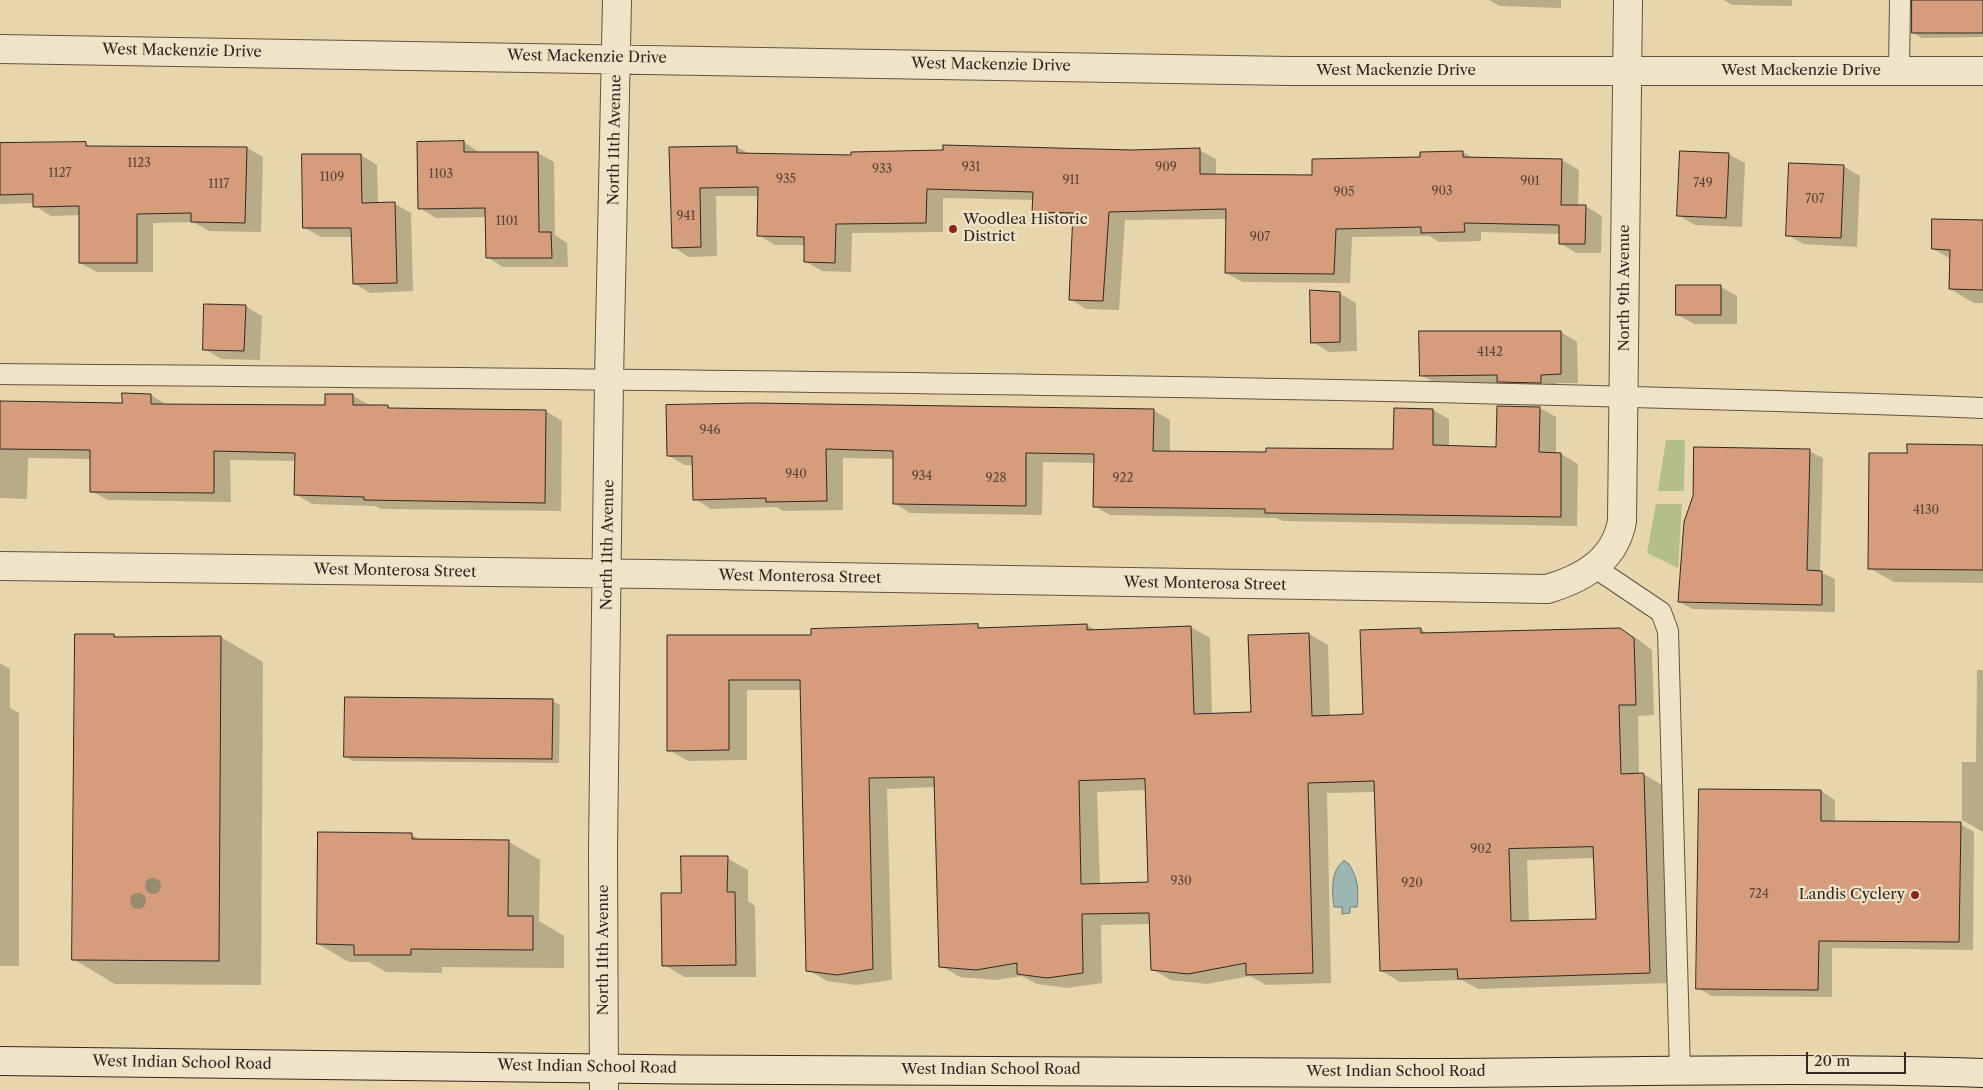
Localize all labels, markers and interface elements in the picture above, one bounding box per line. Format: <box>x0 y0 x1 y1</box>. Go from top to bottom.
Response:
street label: West Mackenzie Drive <box>102 41 262 61</box>
street label: West Mackenzie Drive <box>507 47 667 67</box>
street label: West Mackenzie Drive <box>911 55 1071 75</box>
street label: West Mackenzie Drive <box>1316 62 1476 80</box>
street label: West Mackenzie Drive <box>1721 62 1881 80</box>
street label: North 11th Avenue <box>605 74 625 206</box>
house number: 1123 <box>127 157 151 171</box>
house number: 931 <box>962 161 980 175</box>
house number: 909 <box>1155 161 1177 175</box>
house number: 933 <box>872 163 892 177</box>
house number: 1127 <box>49 167 71 181</box>
house number: 1103 <box>429 168 453 182</box>
house number: 1109 <box>320 171 344 185</box>
house number: 935 <box>776 173 796 187</box>
house number: 911 <box>1062 174 1080 188</box>
house number: 901 <box>1520 175 1540 189</box>
house number: 749 <box>1693 177 1713 191</box>
house number: 1117 <box>208 178 230 192</box>
house number: 903 <box>1431 185 1453 199</box>
house number: 905 <box>1333 186 1355 200</box>
house number: 707 <box>1805 193 1825 207</box>
house number: 941 <box>676 210 696 224</box>
place label: Woodlea Historic District <box>963 211 1088 246</box>
house number: 1101 <box>496 215 518 229</box>
marker: Woodlea Historic District <box>947 223 959 235</box>
street label: North 9th Avenue <box>1616 224 1634 352</box>
house number: 907 <box>1250 231 1270 245</box>
house number: 4142 <box>1477 346 1503 360</box>
house number: 946 <box>700 424 720 438</box>
house number: 940 <box>785 468 807 482</box>
house number: 934 <box>912 470 932 484</box>
house number: 928 <box>985 472 1007 486</box>
house number: 922 <box>1113 472 1133 486</box>
street label: North 11th Avenue <box>598 479 618 611</box>
house number: 4130 <box>1913 504 1939 518</box>
street label: West Monterosa Street <box>314 561 476 581</box>
street label: West Monterosa Street <box>719 567 881 587</box>
street label: West Monterosa Street <box>1124 574 1286 594</box>
house number: 902 <box>1470 843 1492 857</box>
house number: 930 <box>1170 875 1192 889</box>
house number: 920 <box>1401 877 1423 891</box>
street label: North 11th Avenue <box>595 885 613 1015</box>
place label: Landis Cyclery <box>1799 886 1905 904</box>
house number: 724 <box>1749 888 1769 902</box>
marker: Landis Cyclery <box>1909 889 1921 901</box>
scale bar <box>1808 1042 1908 1074</box>
text: 20 m <box>1814 1051 1850 1070</box>
street label: West Indian School Road <box>92 1052 272 1074</box>
street label: West Indian School Road <box>497 1056 677 1078</box>
street label: West Indian School Road <box>901 1061 1081 1079</box>
street label: West Indian School Road <box>1306 1063 1486 1081</box>

